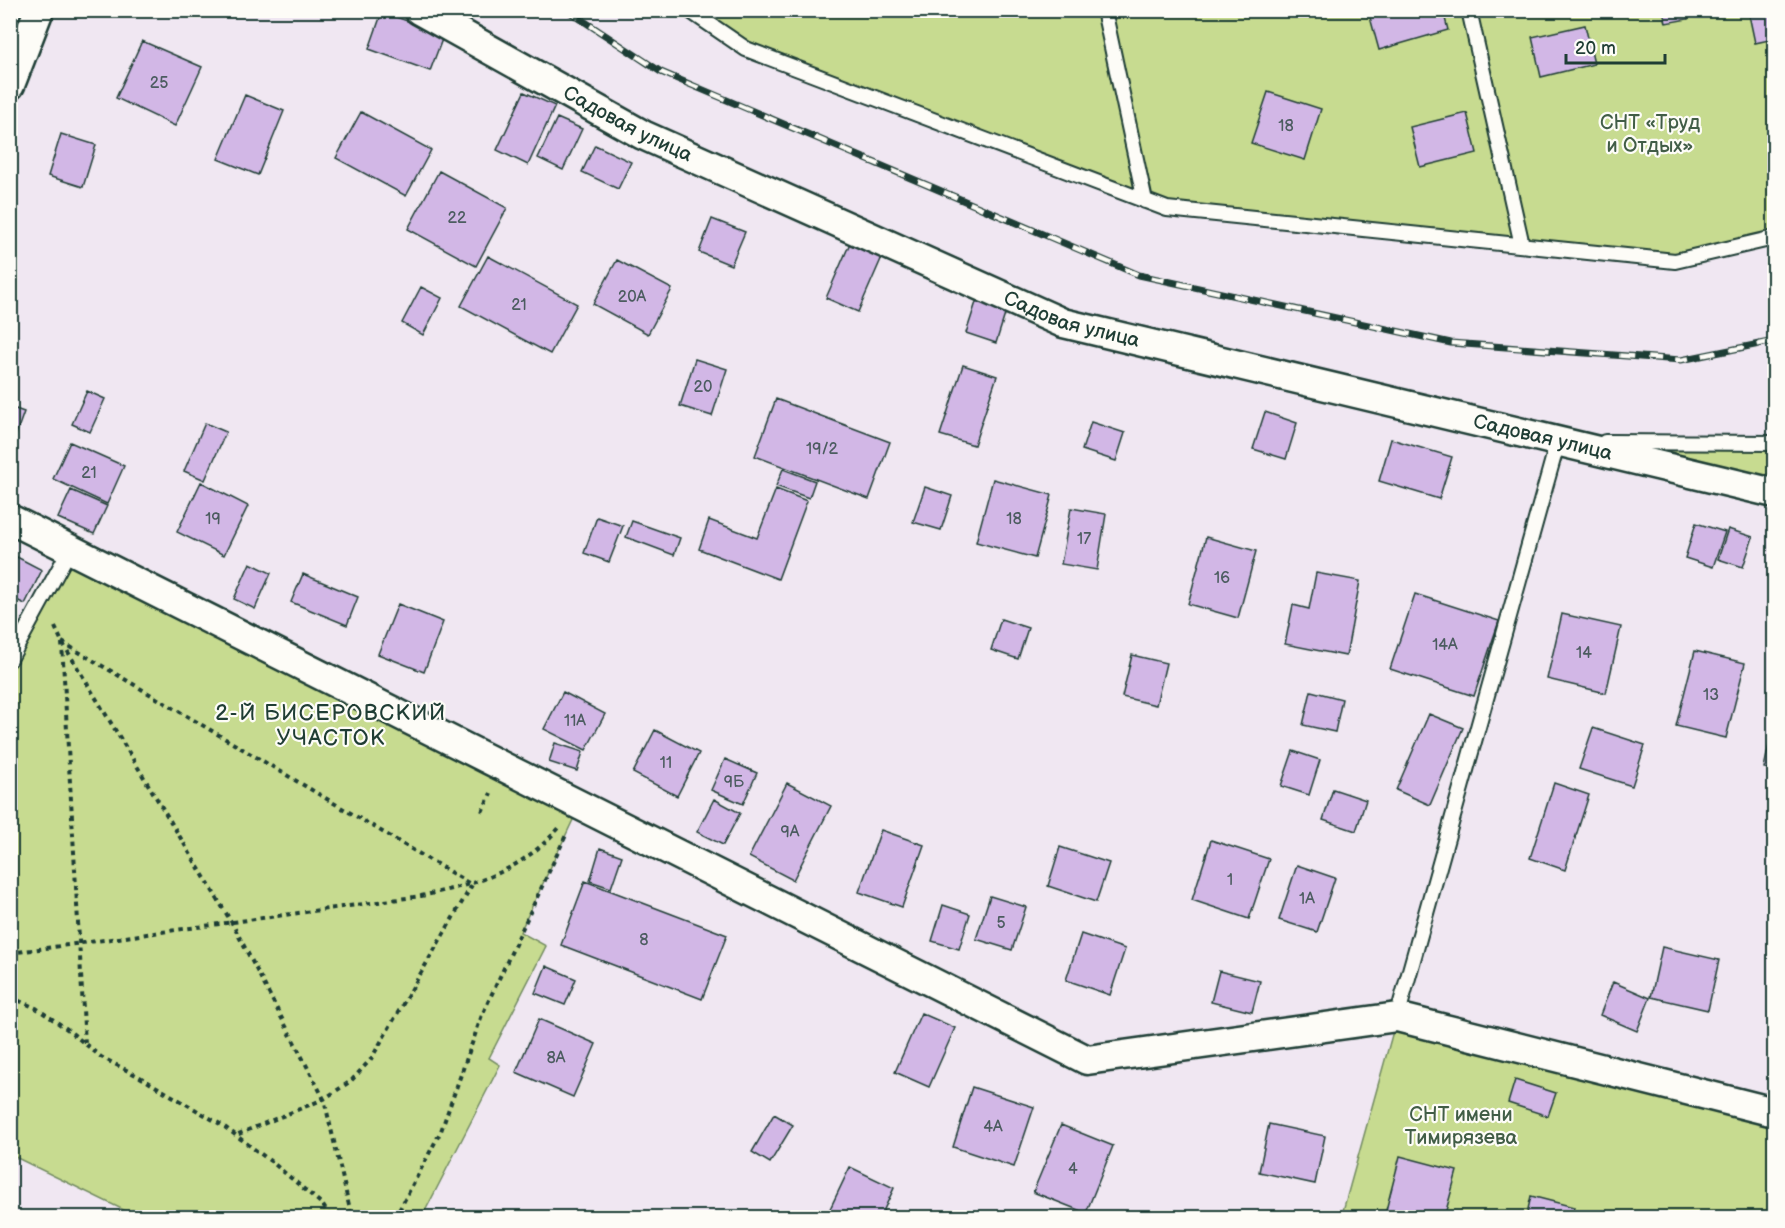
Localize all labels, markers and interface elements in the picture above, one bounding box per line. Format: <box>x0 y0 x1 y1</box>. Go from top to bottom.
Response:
scale bar <box>1566 27 1665 65</box>
text: 20 m <box>1575 38 1616 59</box>
house number: 25 <box>150 74 168 93</box>
street label: Садовая улица <box>559 81 696 168</box>
park label: СНТ «Труд и Отдых» <box>1600 111 1700 158</box>
house number: 18 <box>1278 117 1294 136</box>
house number: 22 <box>448 209 467 228</box>
street label: Садовая улица <box>1000 286 1142 353</box>
house number: 20А <box>618 288 647 307</box>
house number: 21 <box>511 296 527 315</box>
house number: 20 <box>694 378 712 397</box>
street label: Садовая улица <box>1471 410 1615 466</box>
house number: 19/2 <box>806 440 839 459</box>
house number: 21 <box>81 464 97 483</box>
house number: 19 <box>205 510 221 529</box>
house number: 18 <box>1006 510 1022 529</box>
house number: 17 <box>1077 530 1091 549</box>
house number: 16 <box>1214 569 1230 588</box>
house number: 14А <box>1432 636 1458 655</box>
house number: 14 <box>1576 644 1592 663</box>
house number: 13 <box>1703 686 1719 705</box>
district label: 2-Й БИСЕРОВСКИЙ УЧАСТОК <box>215 700 447 752</box>
house number: 11А <box>564 712 586 731</box>
house number: 11 <box>660 754 672 773</box>
house number: 9Б <box>724 773 745 792</box>
house number: 9А <box>781 823 800 842</box>
house number: 1 <box>1227 871 1233 890</box>
house number: 1А <box>1299 890 1315 909</box>
house number: 5 <box>996 914 1006 933</box>
house number: 8 <box>639 931 649 950</box>
house number: 8А <box>546 1049 566 1068</box>
park label: СНТ имени Тимирязева <box>1405 1103 1517 1150</box>
house number: 4А <box>983 1118 1003 1137</box>
house number: 4 <box>1068 1160 1078 1179</box>

